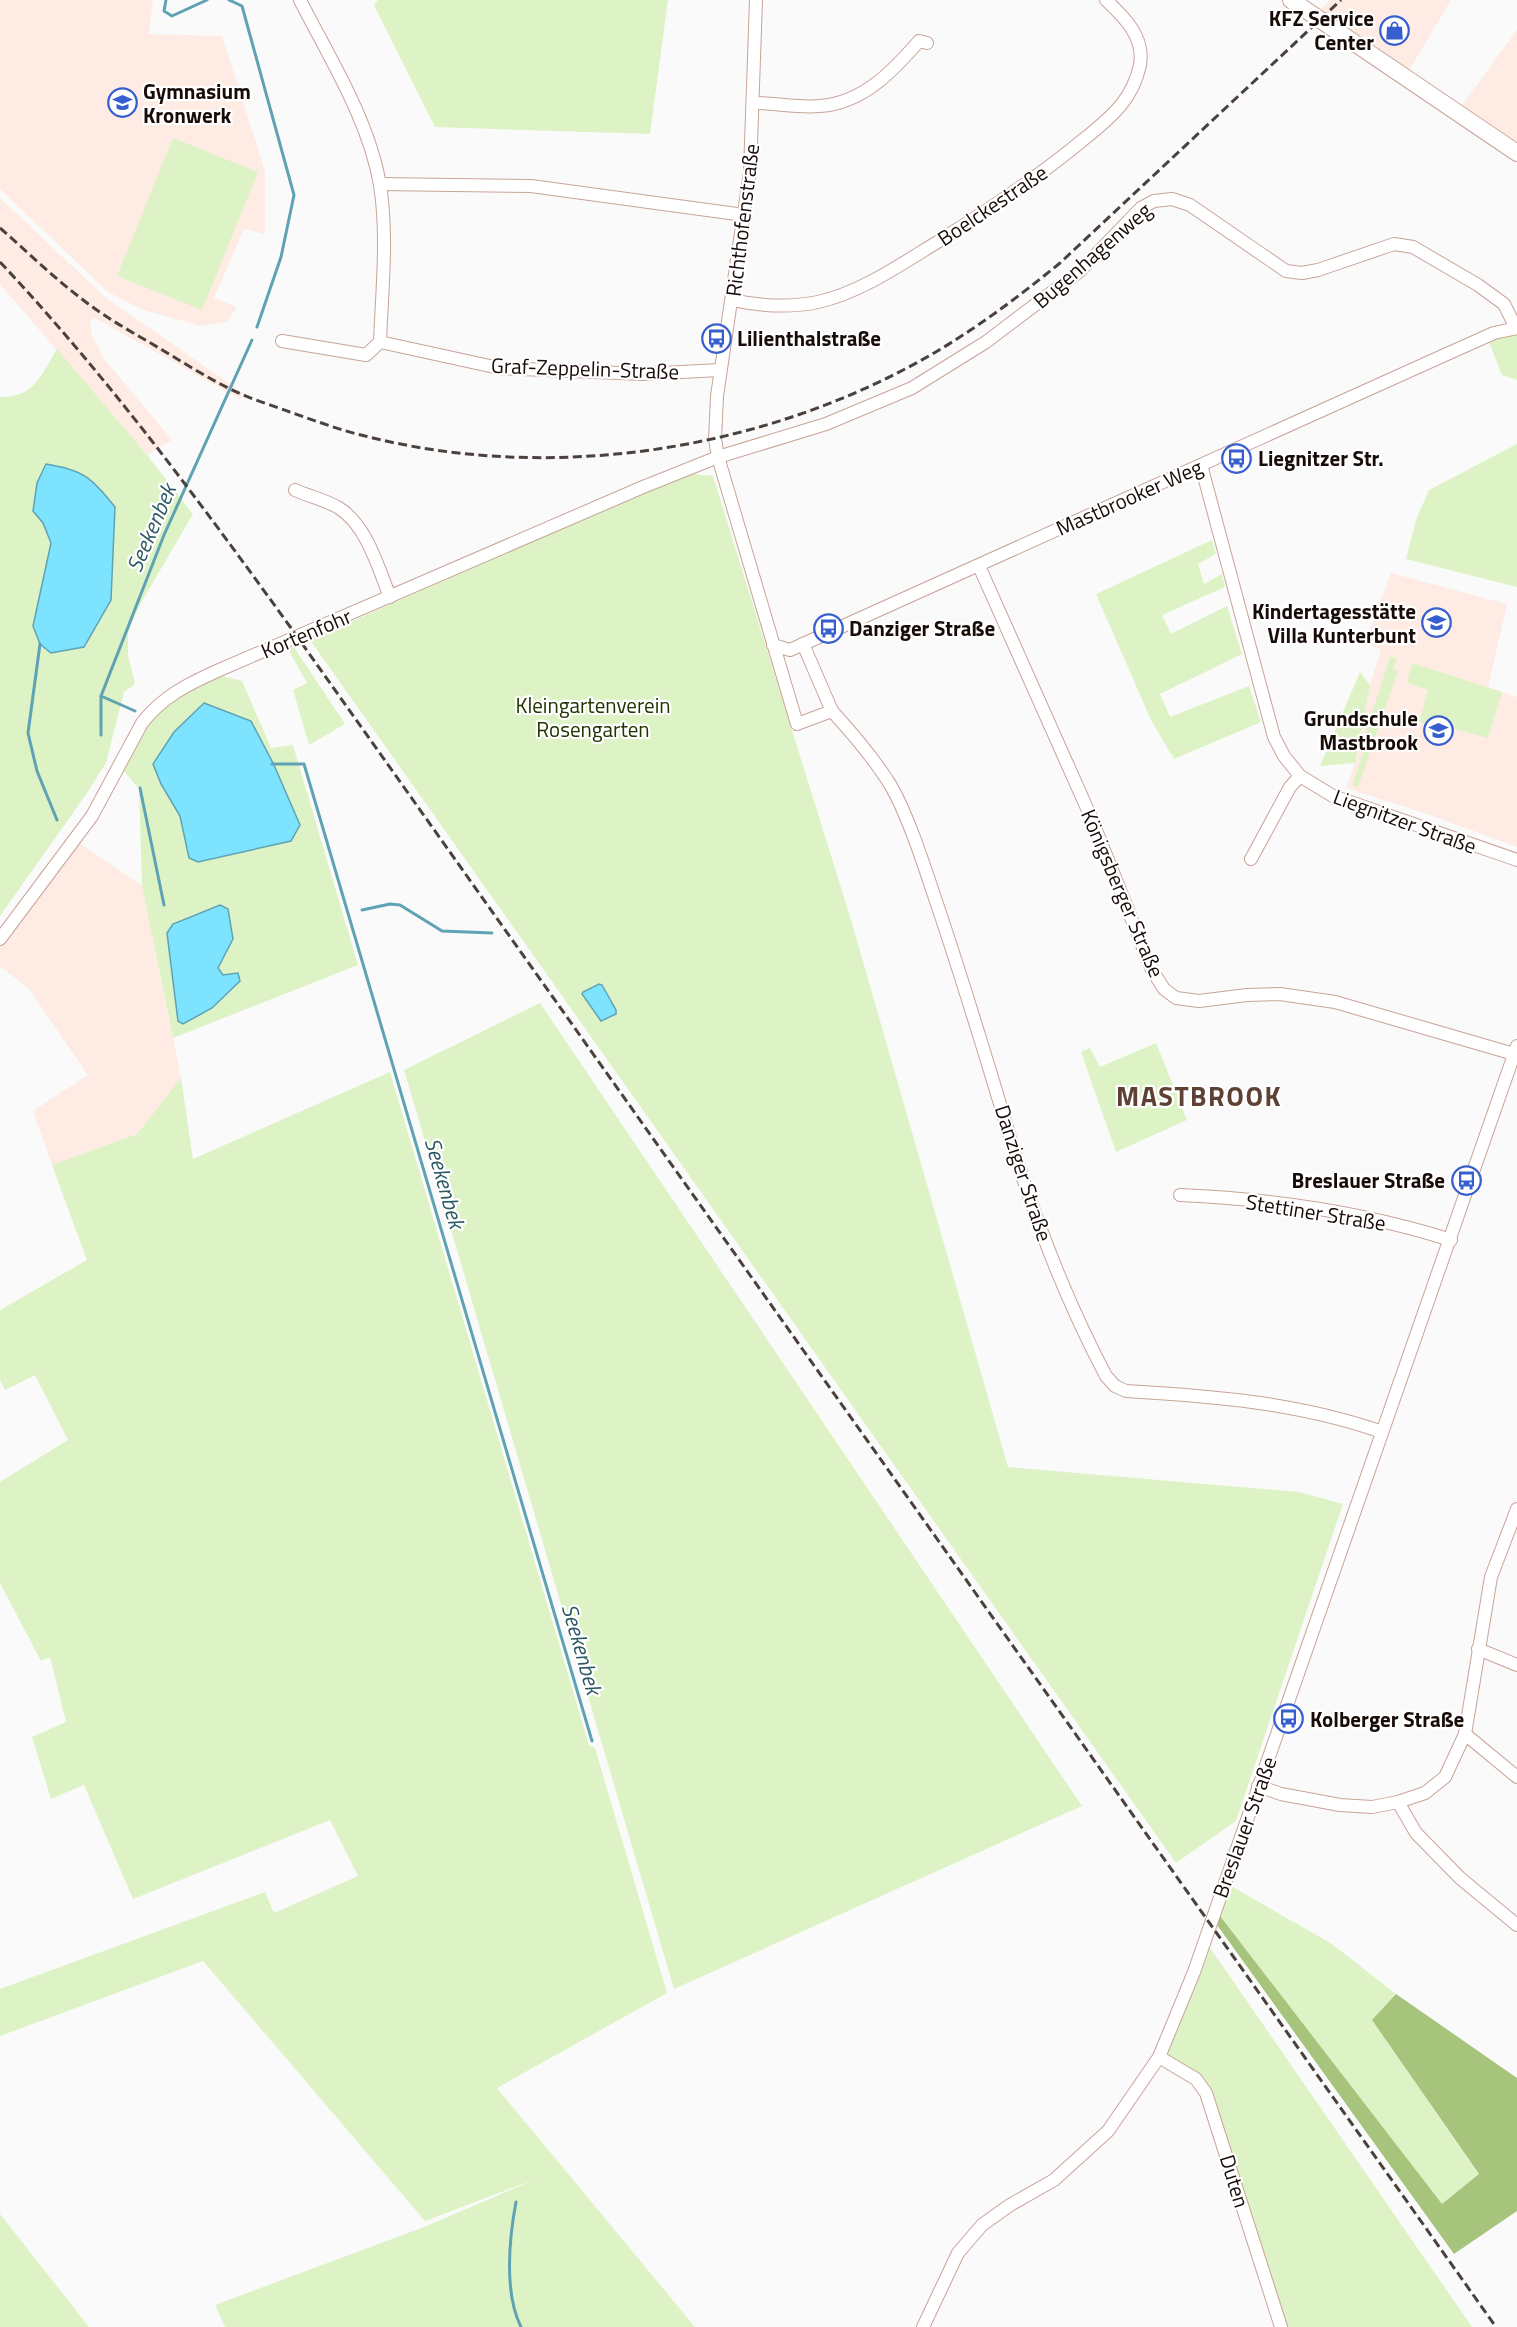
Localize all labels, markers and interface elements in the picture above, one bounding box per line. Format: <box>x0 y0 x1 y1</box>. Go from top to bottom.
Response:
place label: KFZ Service Center <box>1269 2 1374 58</box>
shop icon: KFZ Service Center <box>1379 14 1411 46</box>
place label: Gymnasium Kronwerk <box>143 75 251 131</box>
school or university icon: Gymnasium Kronwerk <box>106 87 138 119</box>
street label: Richthofenstraße <box>717 142 767 298</box>
street label: Boelckestraße <box>931 156 1053 254</box>
street label: Bugenhagenweg <box>1025 194 1159 316</box>
bus stop icon: Lilienthalstraße <box>700 322 732 354</box>
place label: Lilienthalstraße <box>737 322 881 354</box>
street label: Graf-Zeppelin-Straße <box>490 349 680 387</box>
bus stop icon: Liegnitzer Str. <box>1221 442 1253 474</box>
place label: Liegnitzer Str. <box>1258 442 1384 474</box>
street label: Mastbrooker Weg <box>1051 450 1208 544</box>
water label: Seekenbek <box>117 477 186 577</box>
place label: Kindertagesstätte Villa Kunterbunt <box>1252 595 1416 651</box>
street label: Kortenfohr <box>256 600 356 666</box>
school or university icon: Kindertagesstätte Villa Kunterbunt <box>1421 607 1453 639</box>
bus stop icon: Danziger Straße <box>812 612 844 644</box>
place label: Danziger Straße <box>849 612 995 644</box>
park label: Kleingartenverein Rosengarten <box>515 689 671 745</box>
place label: Grundschule Mastbrook <box>1304 702 1418 758</box>
school or university icon: Grundschule Mastbrook <box>1423 714 1455 746</box>
street label: Liegnitzer Straße <box>1329 780 1481 862</box>
street label: Königsberger Straße <box>1073 804 1173 982</box>
district label: MASTBROOK <box>1116 1075 1282 1116</box>
street label: Danziger Straße <box>987 1101 1061 1245</box>
water label: Seekenbek <box>416 1134 475 1234</box>
place label: Breslauer Straße <box>1292 1164 1445 1196</box>
bus stop icon: Breslauer Straße <box>1450 1164 1482 1196</box>
street label: Stettiner Straße <box>1244 1185 1388 1239</box>
water label: Seekenbek <box>553 1600 612 1700</box>
bus stop icon: Kolberger Straße <box>1273 1703 1305 1735</box>
place label: Kolberger Straße <box>1310 1703 1464 1735</box>
street label: Breslauer Straße <box>1204 1752 1284 1902</box>
street label: Duten <box>1212 2151 1258 2211</box>

